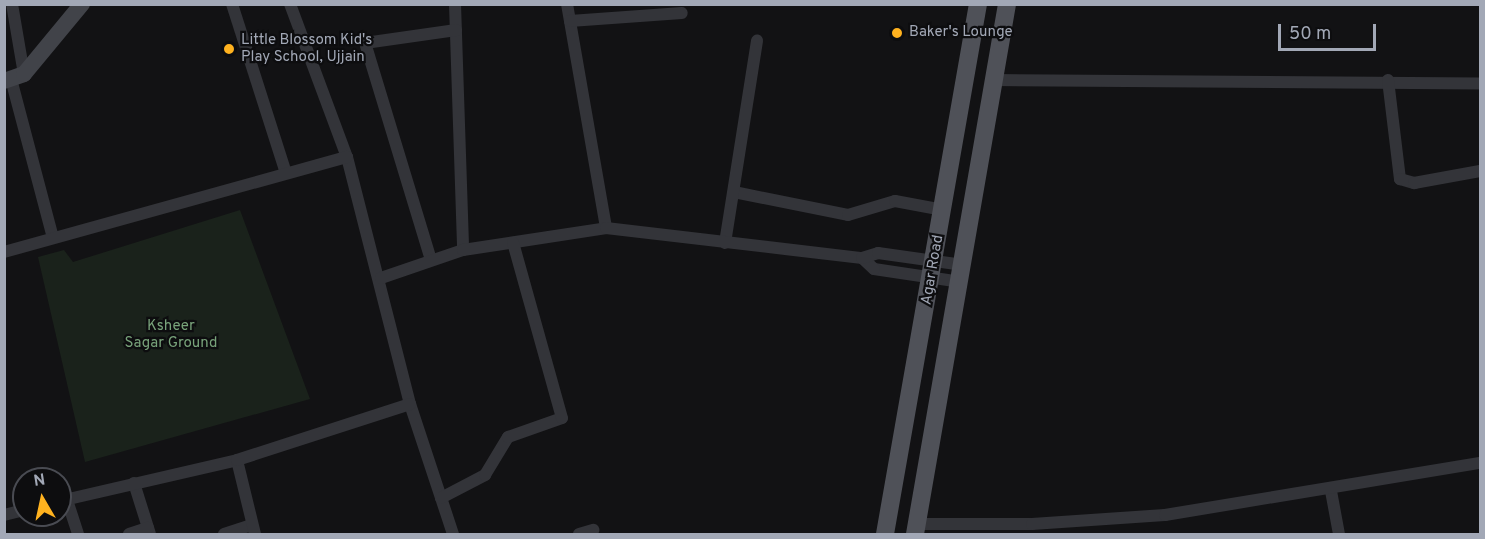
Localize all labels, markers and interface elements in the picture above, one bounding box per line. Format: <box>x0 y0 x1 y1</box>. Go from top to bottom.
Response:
scale bar <box>1281 12 1378 50</box>
text: 50 m <box>1289 23 1331 46</box>
place label: Baker's Lounge <box>909 24 1013 42</box>
marker: Baker's Lounge <box>890 26 904 40</box>
place label: Little Blossom Kid's Play School, Ujjain <box>241 31 372 66</box>
marker: Little Blossom Kid's Play School, Ujjain <box>222 42 236 56</box>
street label: Agar Road <box>918 234 948 306</box>
park label: Ksheer Sagar Ground <box>125 317 217 352</box>
north arrow <box>12 467 72 527</box>
text: N <box>32 470 47 492</box>

